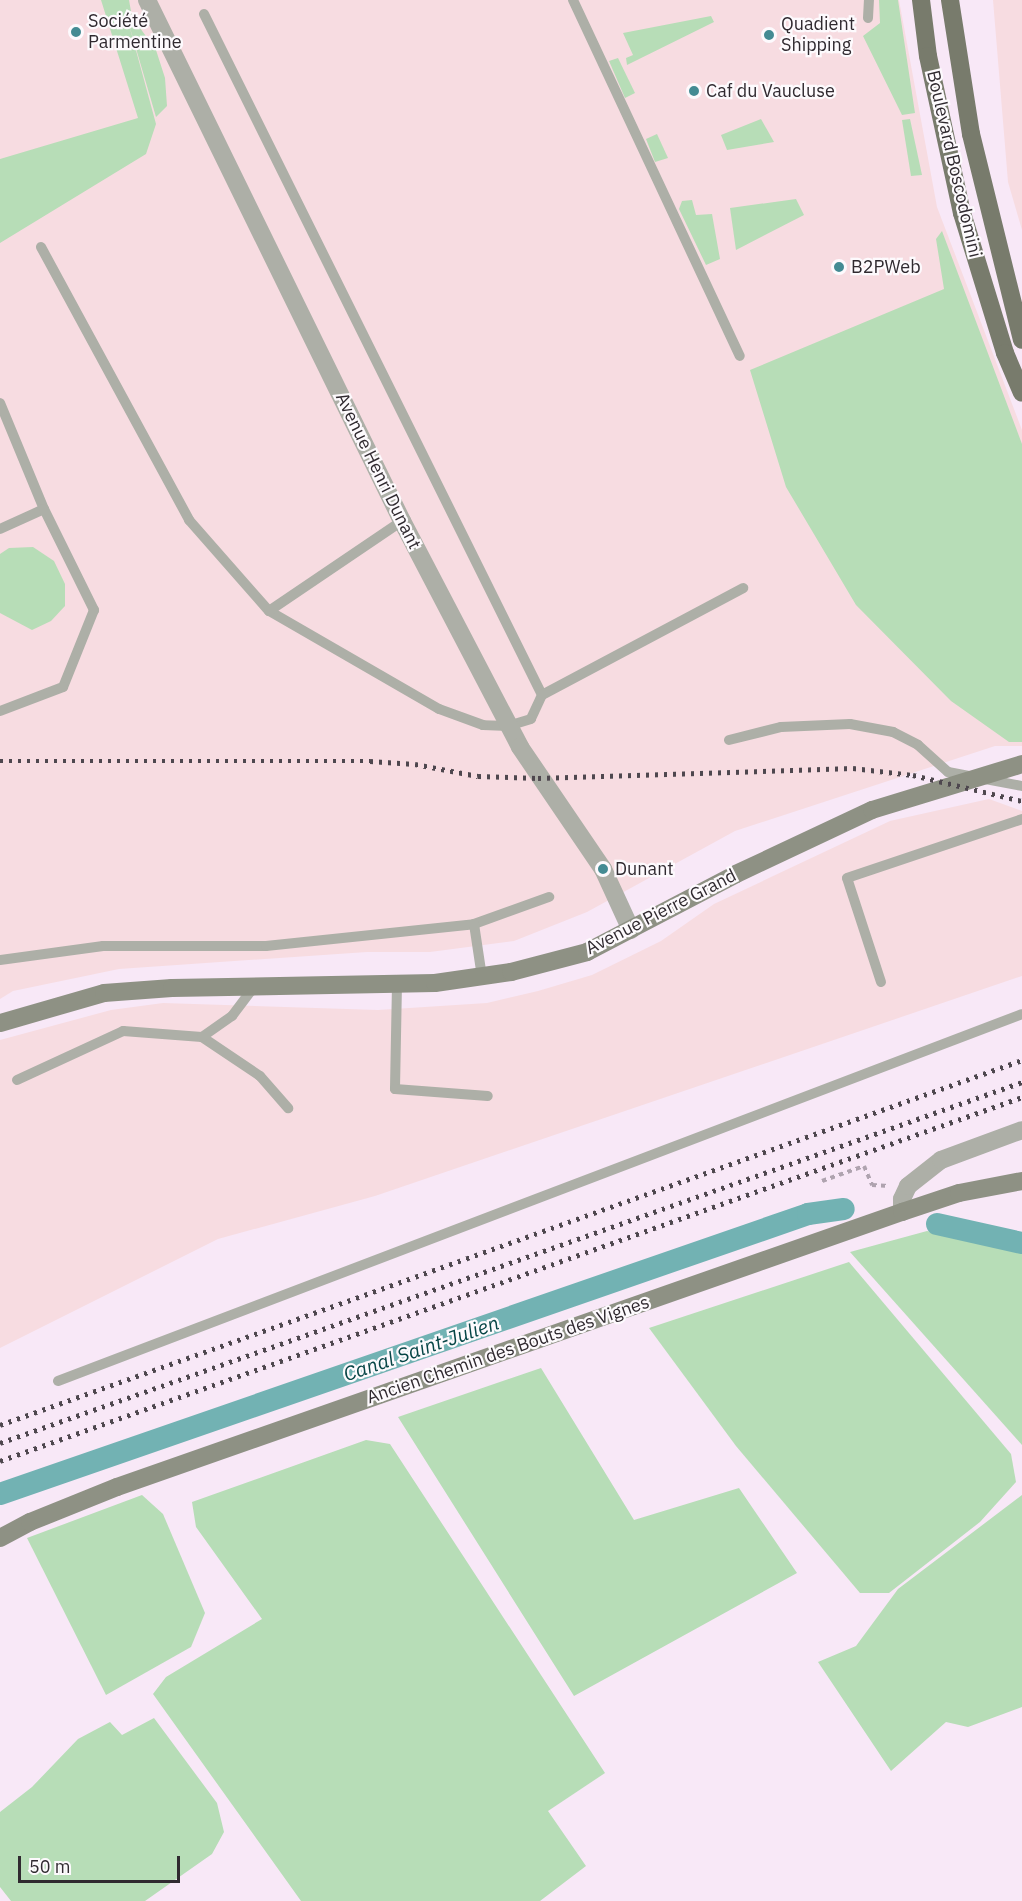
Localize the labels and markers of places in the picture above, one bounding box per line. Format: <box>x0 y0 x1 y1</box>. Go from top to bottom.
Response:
place label: Société Parmentine <box>88 11 182 54</box>
place label: Quadient Shipping <box>781 14 855 57</box>
marker: Société Parmentine <box>69 25 83 39</box>
marker: Quadient Shipping <box>762 28 776 42</box>
place label: Caf du Vaucluse <box>706 80 835 102</box>
marker: Caf du Vaucluse <box>687 84 701 98</box>
place label: B2PWeb <box>851 256 921 278</box>
marker: B2PWeb <box>832 260 846 274</box>
place label: Dunant <box>615 858 674 880</box>
marker: Dunant <box>596 862 610 876</box>

